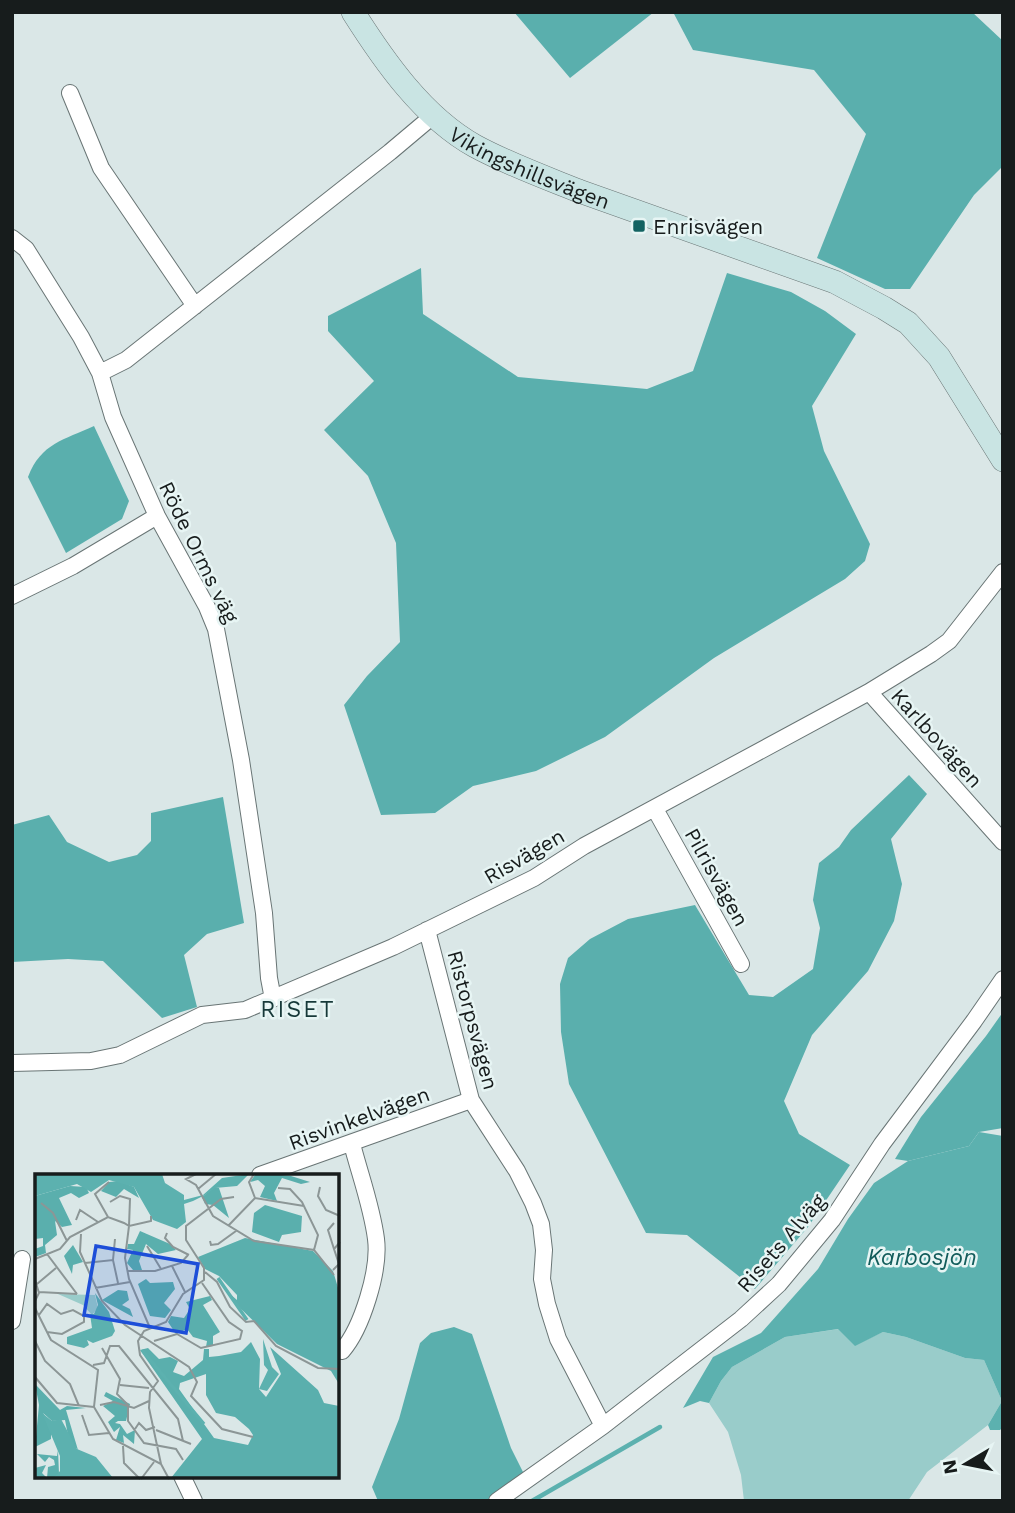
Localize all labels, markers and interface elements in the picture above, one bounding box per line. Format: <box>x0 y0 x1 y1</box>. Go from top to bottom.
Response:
street label: Vikingshillsvägen <box>445 121 613 214</box>
place label: Enrisvägen <box>653 214 763 239</box>
marker: Enrisvägen <box>631 218 647 234</box>
street label: Röde Orms väg <box>154 477 244 628</box>
street label: Karlbovägen <box>886 683 988 793</box>
street label: Risvägen <box>479 823 569 889</box>
street label: Pilrisvägen <box>680 823 754 931</box>
street label: Ristorpsvägen <box>442 948 504 1092</box>
district label: RISET <box>260 996 336 1023</box>
street label: Risvinkelvägen <box>285 1081 433 1155</box>
inset map <box>35 1174 340 1478</box>
street label: Risets Alväg <box>732 1188 831 1297</box>
water label: Karbosjön <box>867 1244 977 1271</box>
north arrow <box>931 1429 1001 1499</box>
text: N <box>937 1458 962 1476</box>

